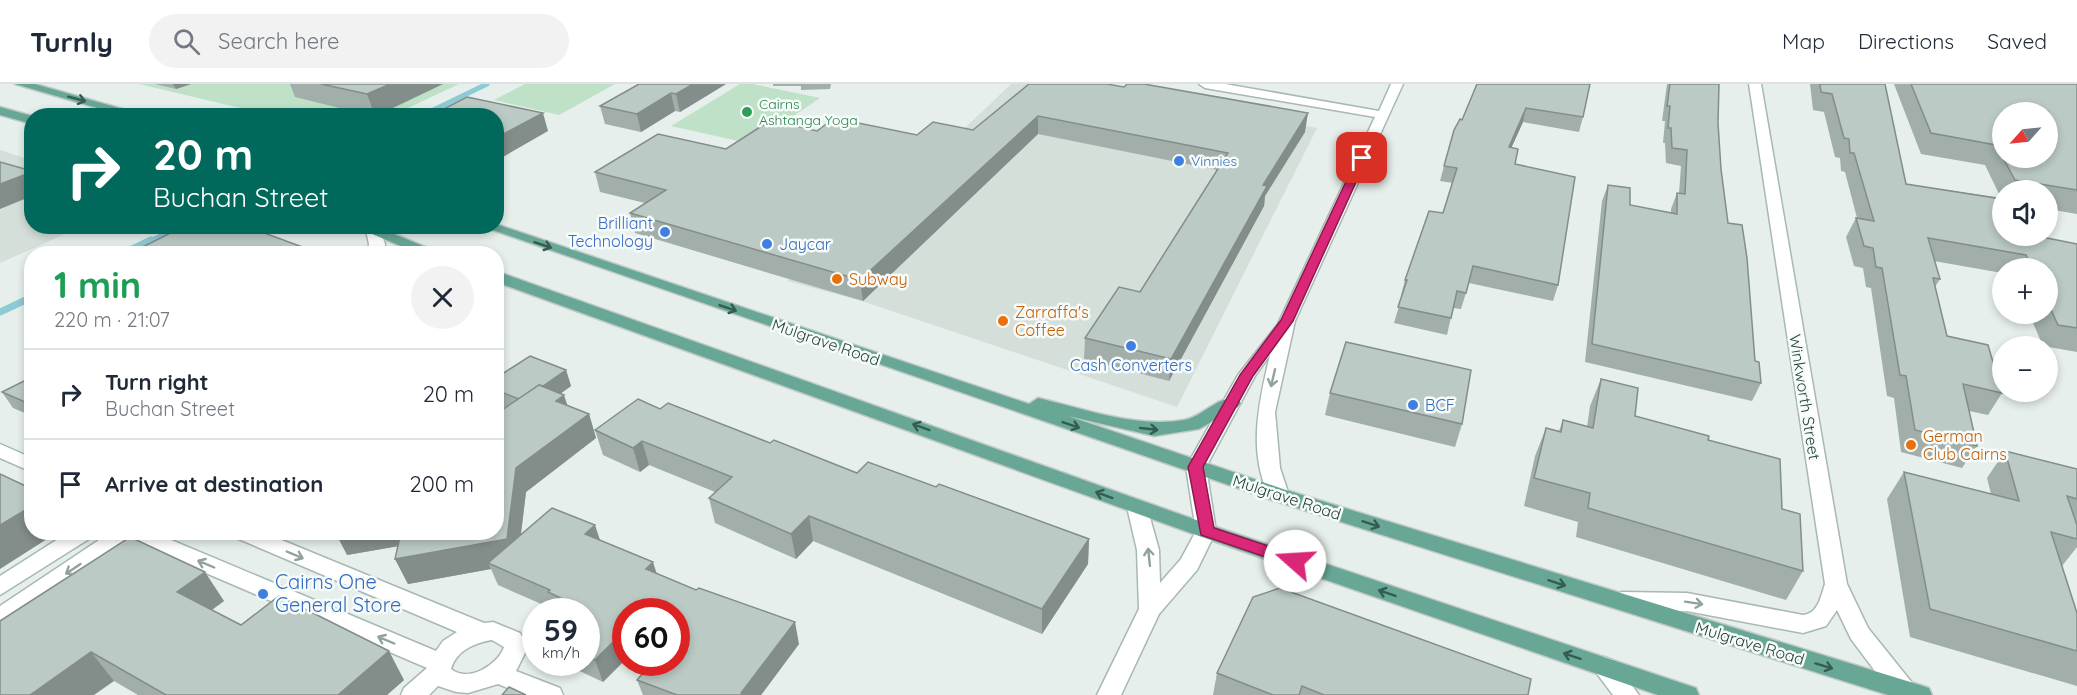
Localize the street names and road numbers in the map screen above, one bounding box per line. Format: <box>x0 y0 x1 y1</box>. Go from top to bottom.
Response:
street label: Mulgrave Road <box>769 314 883 370</box>
street label: Winkworth Street <box>1785 333 1825 461</box>
street label: Mulgrave Road <box>1230 470 1344 524</box>
street label: Mulgrave Road <box>1693 617 1807 669</box>

